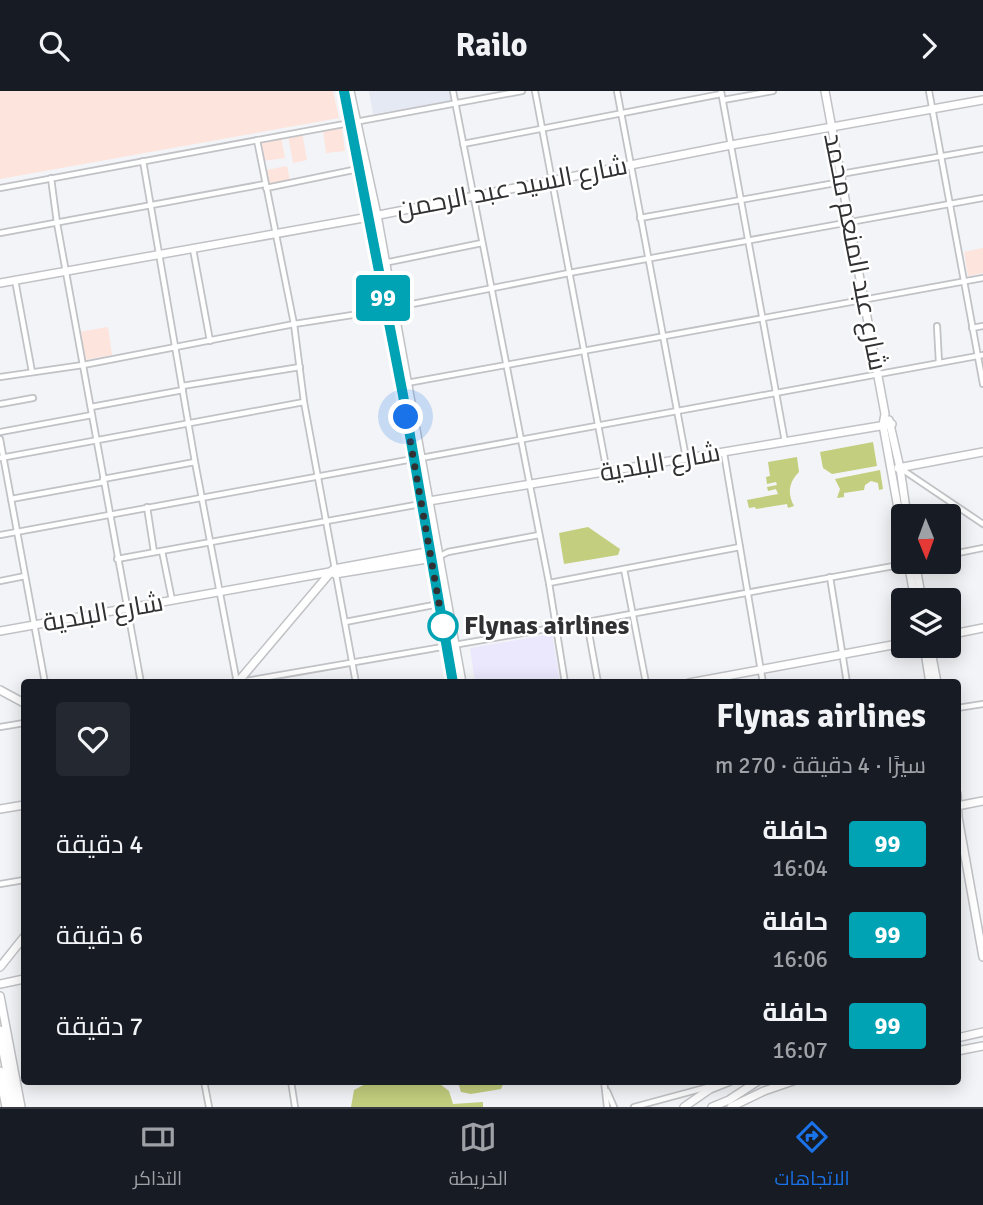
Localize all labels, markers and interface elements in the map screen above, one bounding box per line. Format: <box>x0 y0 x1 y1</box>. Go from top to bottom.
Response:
text: Railo <box>456 26 528 65</box>
icon: search <box>35 27 73 65</box>
icon: forward <box>910 27 948 65</box>
street label: شارع عبد المنعم محمد <box>815 131 894 374</box>
street label: شارع السيد عبد الرحمن <box>394 150 630 226</box>
line badge: 99 <box>352 275 414 321</box>
text: 99 <box>370 283 396 313</box>
your location <box>388 399 423 434</box>
street label: شارع البلدية <box>597 437 723 489</box>
north arrow <box>891 504 961 574</box>
map controls <box>891 504 961 658</box>
street label: شارع البلدية <box>40 587 166 639</box>
button: layers <box>891 588 961 658</box>
place label: Flynas airlines <box>464 610 629 642</box>
marker: Flynas airlines <box>428 611 458 641</box>
text: Flynas airlines <box>716 696 926 737</box>
button: heart <box>56 702 130 776</box>
text: سيرًا · 4 دقيقة · 270 m <box>715 751 926 780</box>
text: حافلة <box>763 815 828 847</box>
text: 4 دقيقة <box>56 829 143 861</box>
text: 99 <box>875 829 900 859</box>
text: 16:04 <box>772 854 828 883</box>
text: حافلة <box>763 906 828 938</box>
text: 6 دقيقة <box>56 920 143 952</box>
text: 99 <box>875 920 900 950</box>
text: 16:06 <box>772 945 828 974</box>
text: حافلة <box>763 997 828 1029</box>
text: 7 دقيقة <box>56 1011 143 1043</box>
text: 99 <box>875 1011 900 1041</box>
text: 16:07 <box>772 1036 828 1065</box>
tab: التذاكر <box>133 1118 182 1196</box>
tab: الخريطة <box>449 1118 508 1196</box>
tab: الاتجاهات <box>775 1118 850 1196</box>

